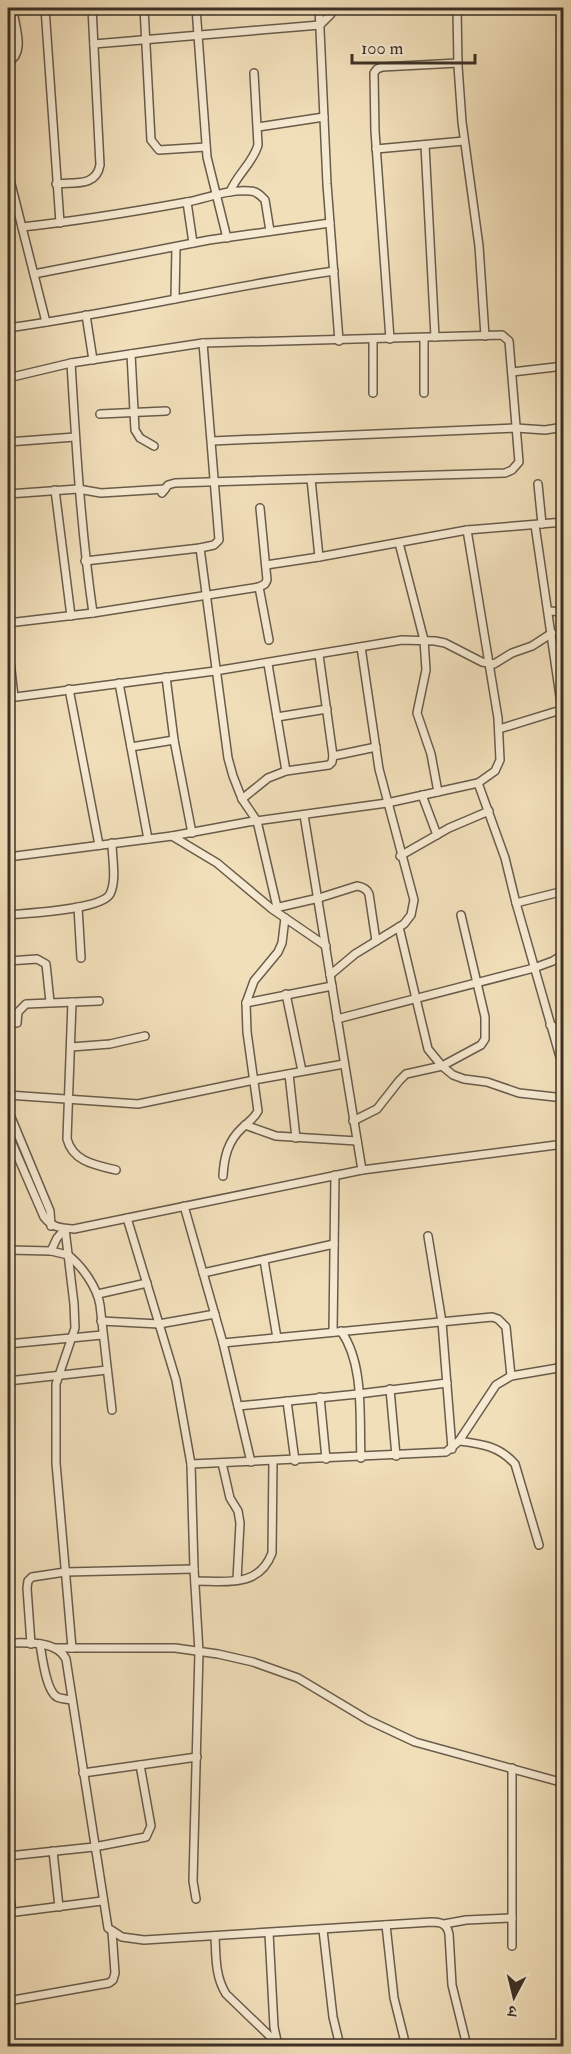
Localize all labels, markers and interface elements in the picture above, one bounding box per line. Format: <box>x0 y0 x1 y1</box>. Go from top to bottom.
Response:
scale bar <box>352 27 475 65</box>
text: 100 m <box>361 37 404 60</box>
north arrow <box>484 1967 544 2027</box>
text: उ <box>505 2000 519 2021</box>

